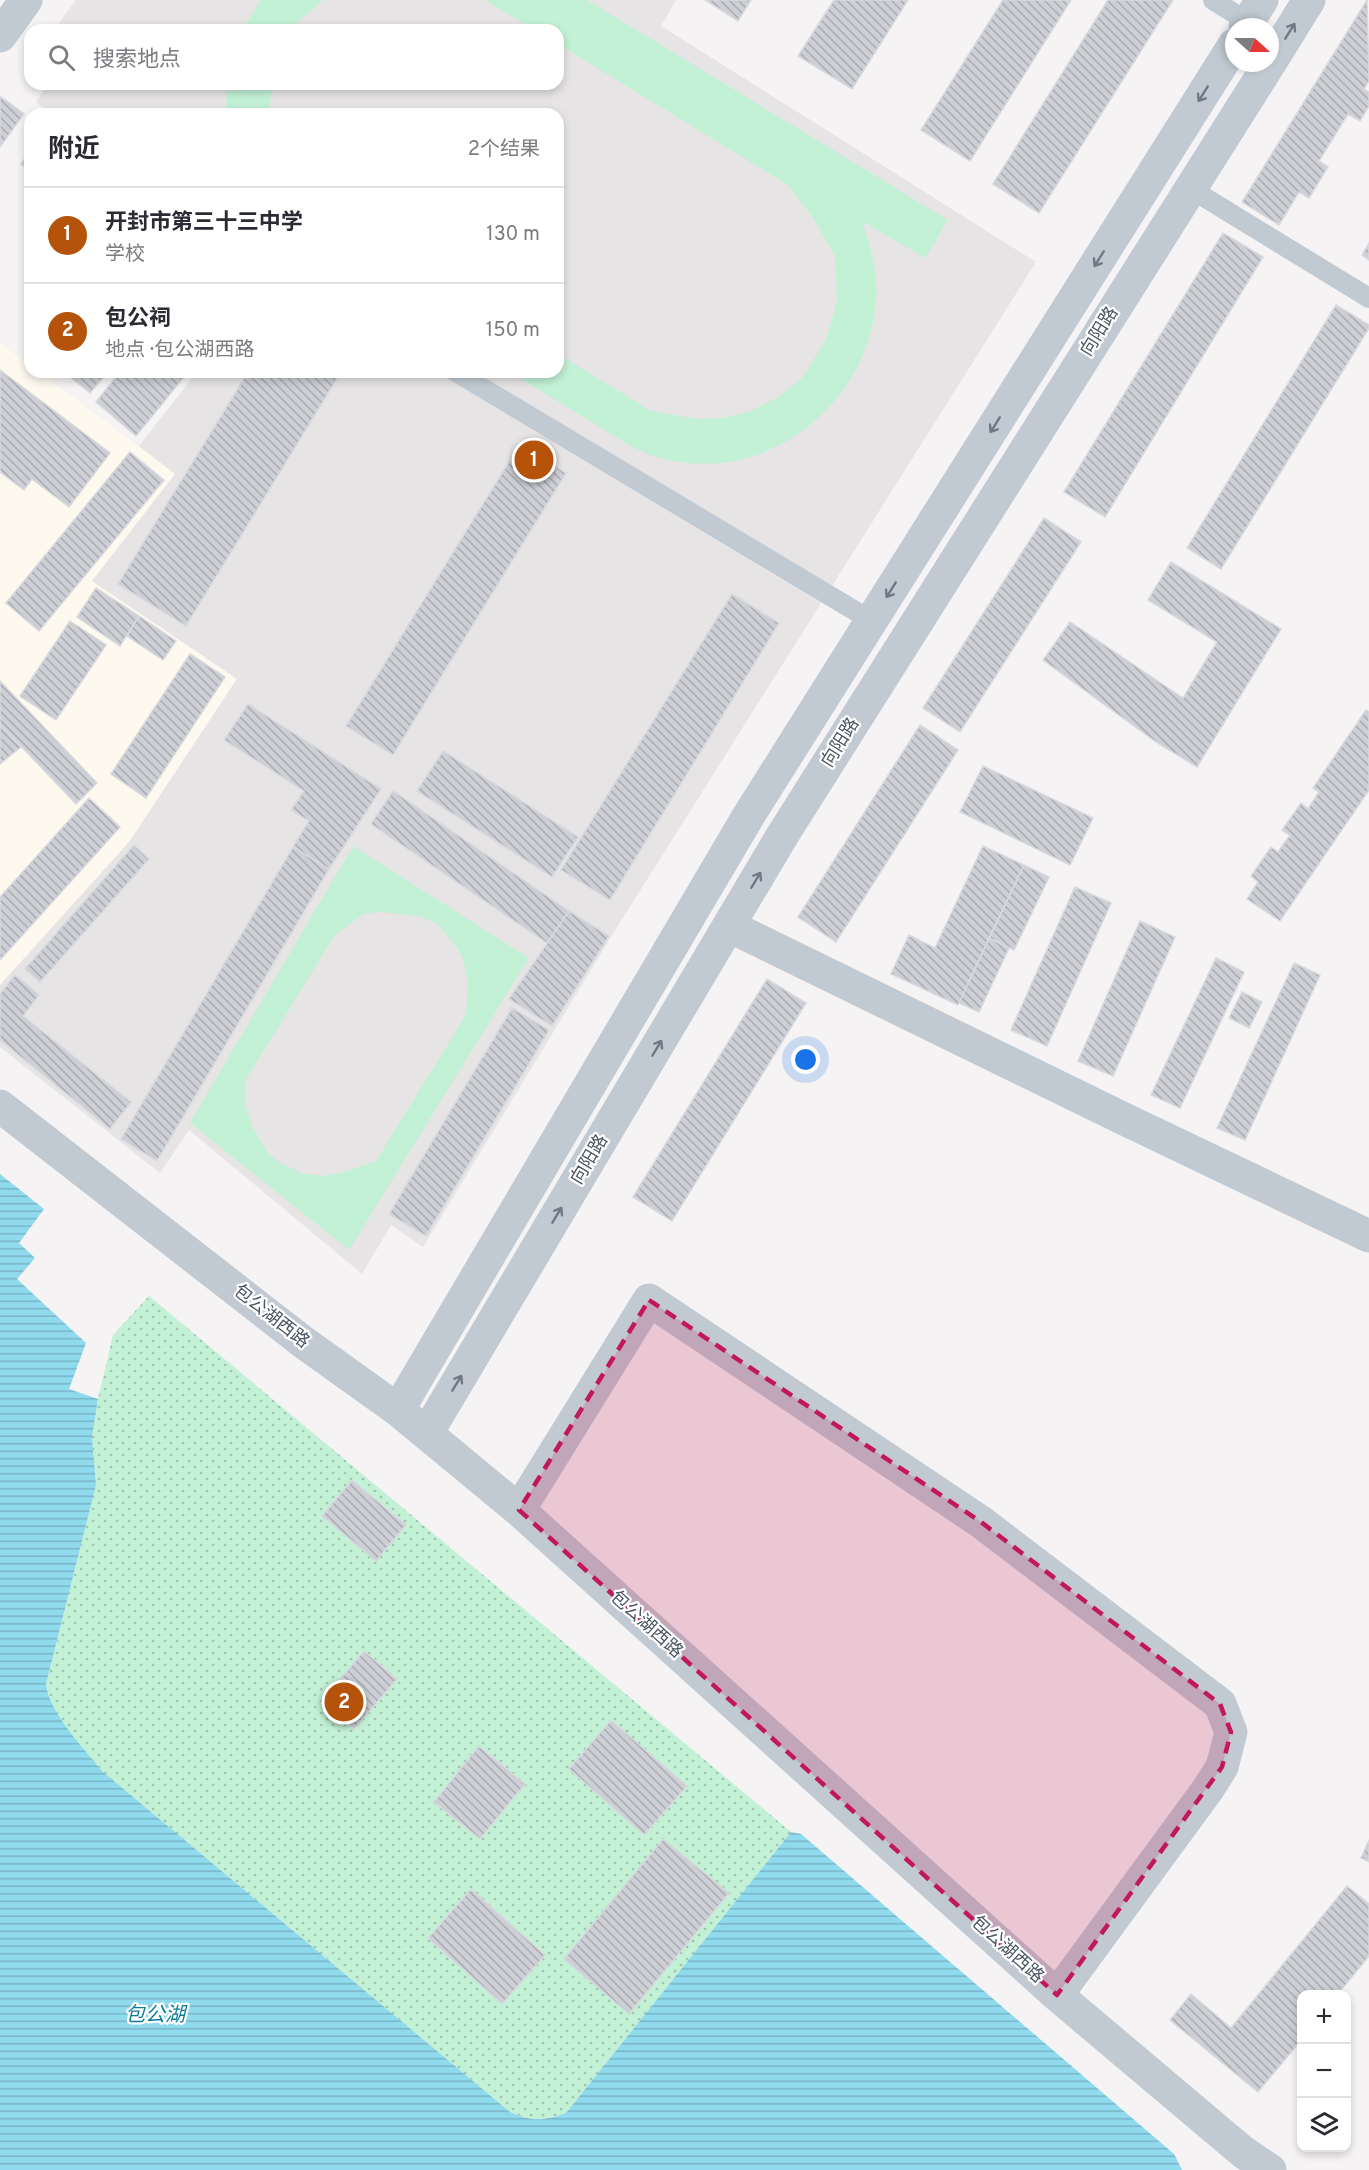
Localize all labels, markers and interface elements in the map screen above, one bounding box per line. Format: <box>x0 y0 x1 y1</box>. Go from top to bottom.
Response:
north arrow <box>1225 18 1279 72</box>
one-way arrow <box>1284 23 1296 40</box>
search box <box>24 24 564 90</box>
icon: search <box>45 41 78 74</box>
text: 搜索地点 <box>93 47 181 74</box>
one-way arrow <box>1196 85 1208 102</box>
text: 附近 <box>48 134 100 167</box>
text: 2个结果 <box>468 137 540 163</box>
text: 开封市第三十三中学 <box>105 210 303 237</box>
text: 1 <box>64 222 72 248</box>
text: 130 m <box>486 222 540 248</box>
text: 学校 <box>105 242 145 268</box>
one-way arrow <box>1093 251 1105 267</box>
street label: 向阳路 <box>1076 303 1124 361</box>
text: 包公祠 <box>105 306 171 333</box>
text: 2 <box>61 318 74 344</box>
text: 150 m <box>486 318 540 344</box>
text: 地点 · 包公湖西路 <box>105 338 254 364</box>
one-way arrow <box>989 416 1002 433</box>
pin: 1 <box>514 438 554 482</box>
one-way arrow <box>885 581 898 598</box>
street label: 向阳路 <box>817 714 865 772</box>
one-way arrow <box>751 872 763 889</box>
one-way arrow <box>651 1040 663 1057</box>
your location <box>791 1045 820 1074</box>
street label: 向阳路 <box>566 1131 614 1189</box>
one-way arrow <box>551 1207 563 1224</box>
street label: 包公湖西路 <box>228 1280 314 1354</box>
one-way arrow <box>452 1375 464 1392</box>
street label: 包公湖西路 <box>605 1586 687 1664</box>
pin: 2 <box>324 1680 364 1724</box>
street label: 包公湖西路 <box>966 1911 1048 1989</box>
map controls <box>1297 1990 1351 2152</box>
button: + <box>1297 1990 1351 2044</box>
water label: 包公湖 <box>125 2003 188 2029</box>
button: − <box>1297 2044 1351 2098</box>
button: layers <box>1297 2098 1351 2152</box>

